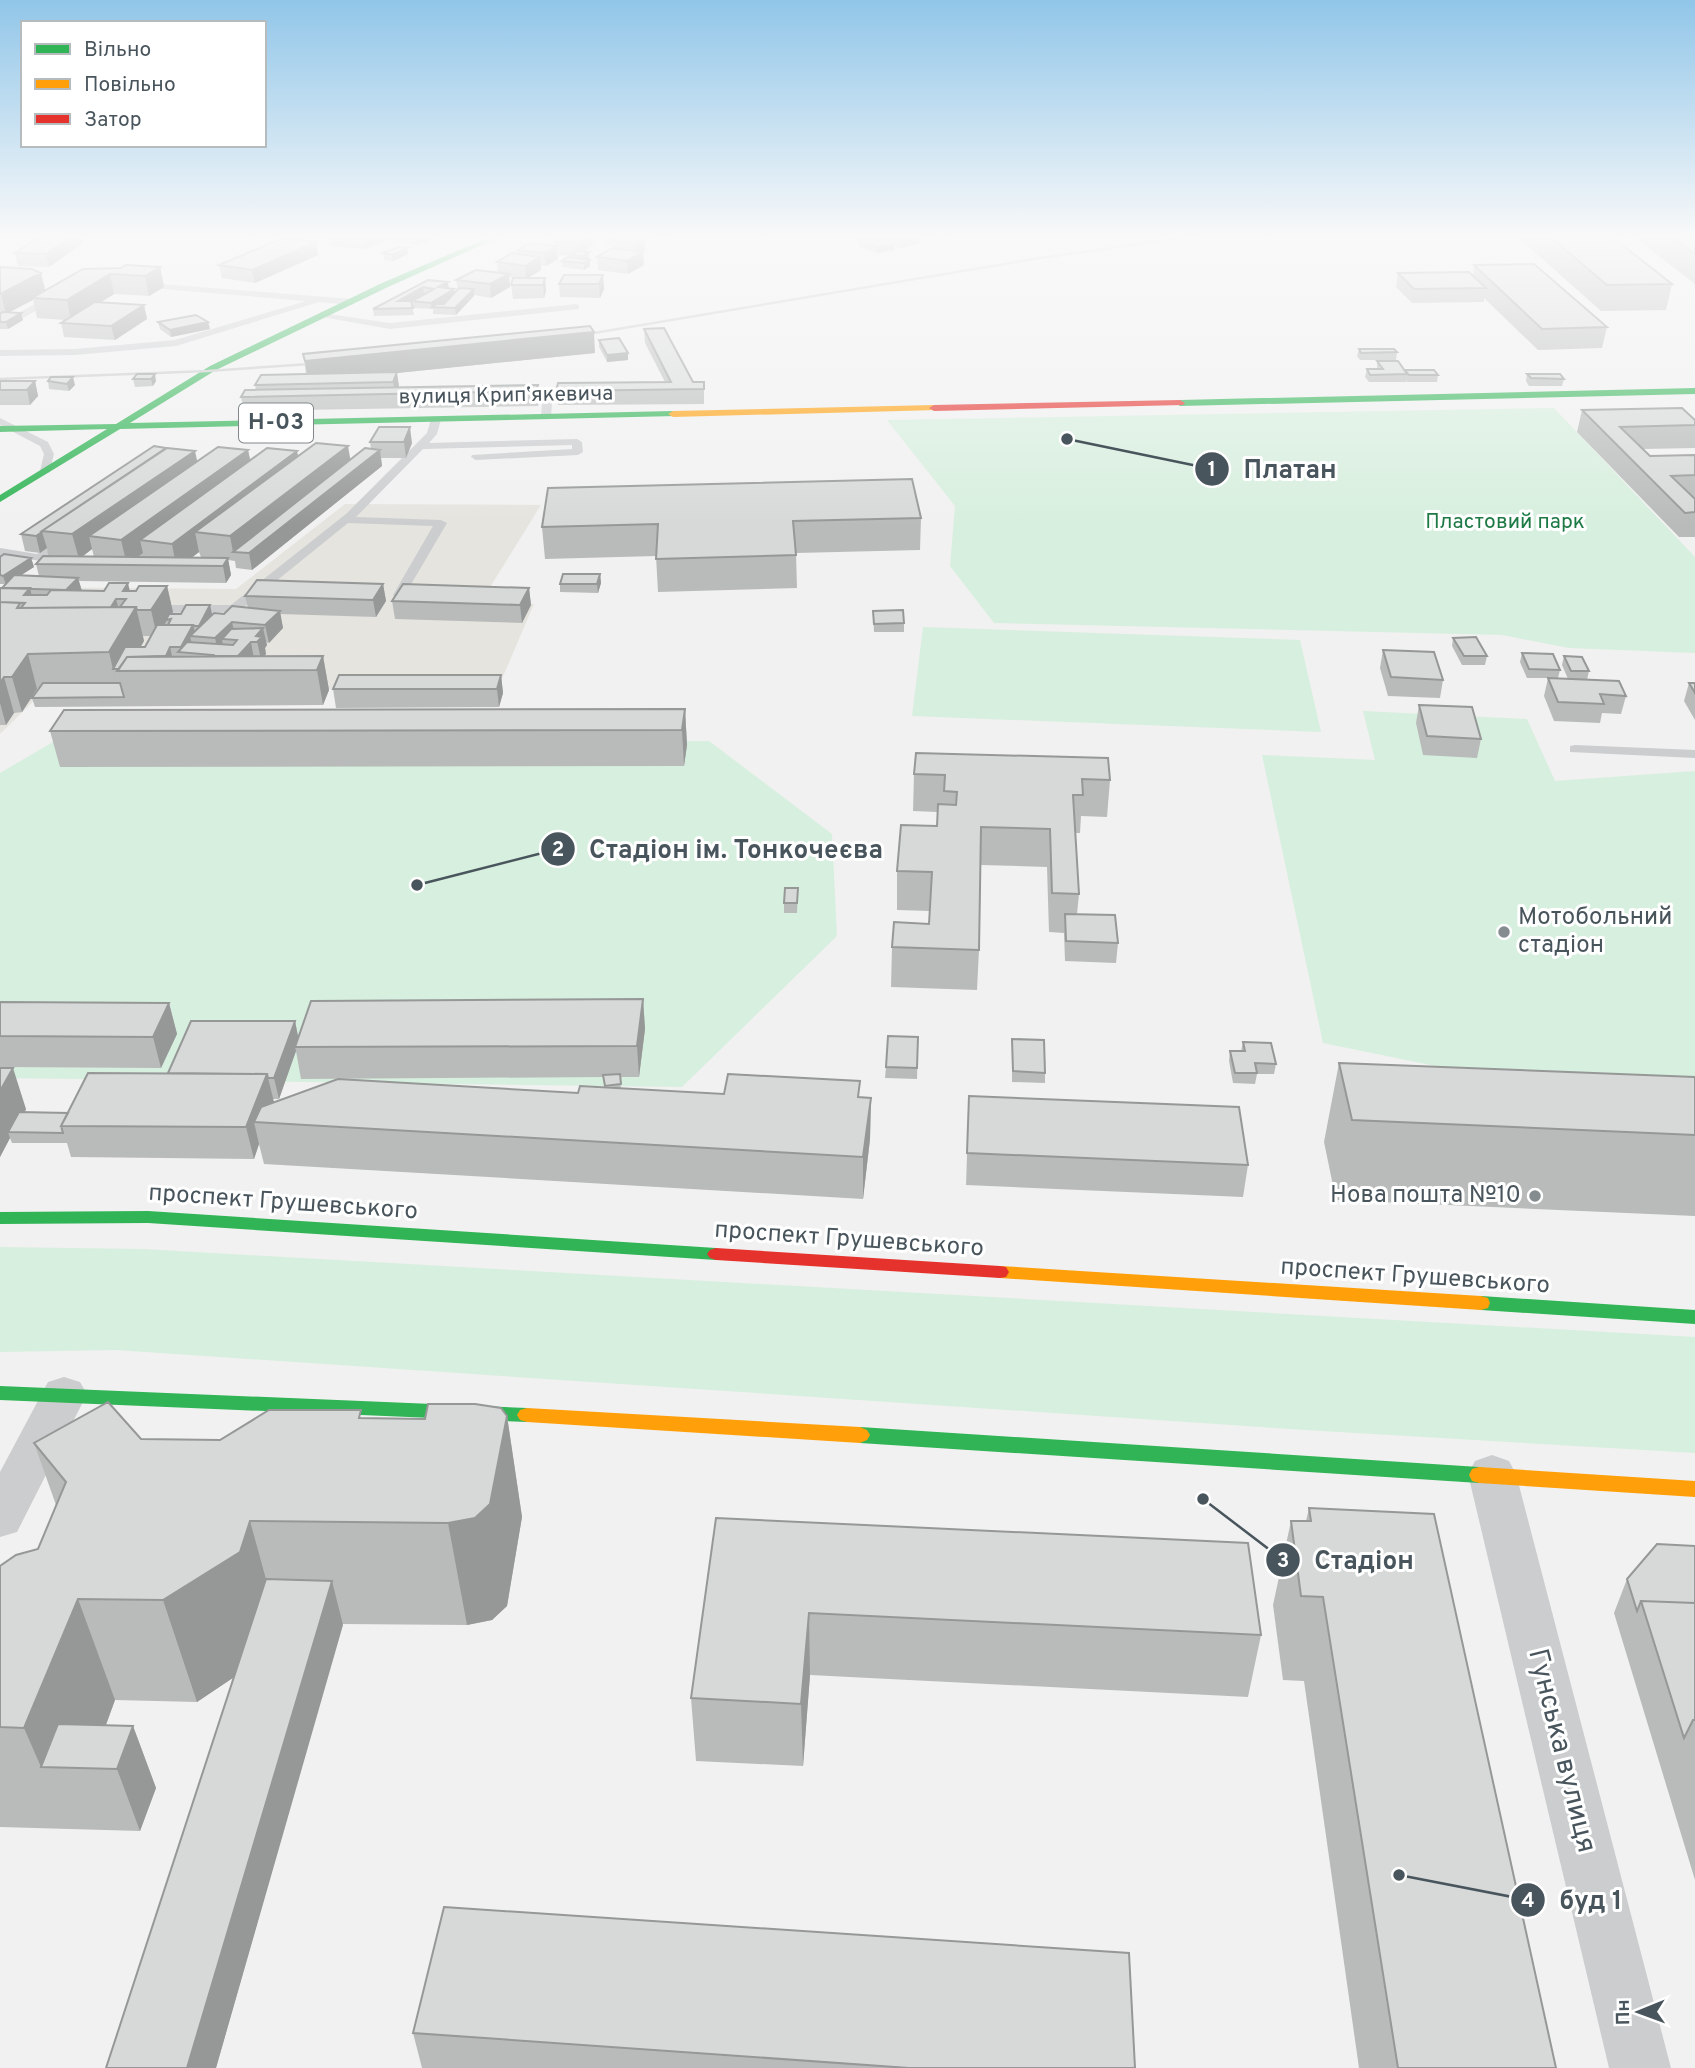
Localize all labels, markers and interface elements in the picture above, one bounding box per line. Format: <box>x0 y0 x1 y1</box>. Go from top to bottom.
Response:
legend <box>21 21 266 147</box>
text: Вільно <box>84 37 151 64</box>
text: Повільно <box>84 72 176 99</box>
text: Затор <box>84 107 142 134</box>
street label: вулиця Крипʼякевича <box>398 381 614 411</box>
road number: Н-03 <box>239 404 313 442</box>
callout: Платан <box>1194 445 1350 492</box>
text: Платан <box>1243 455 1337 488</box>
text: 1 <box>1208 457 1216 484</box>
park label: Пластовий парк <box>1425 509 1585 536</box>
callout: Стадіон ім. Тонкочеєва <box>540 825 897 872</box>
text: Стадіон ім. Тонкочеєва <box>589 835 883 868</box>
text: 2 <box>552 837 564 864</box>
place label: Мотобольний стадіон <box>1518 903 1672 961</box>
marker: Мотобольний стадіон <box>1496 924 1512 940</box>
street label: проспект Грушевського <box>147 1179 419 1227</box>
place label: Нова пошта №10 <box>1330 1181 1521 1211</box>
marker: Нова пошта №10 <box>1527 1188 1543 1204</box>
street label: проспект Грушевського <box>713 1216 985 1264</box>
street label: проспект Грушевського <box>1279 1253 1551 1301</box>
callout: Стадіон <box>1265 1536 1428 1583</box>
text: Стадіон <box>1314 1546 1414 1579</box>
text: 3 <box>1277 1548 1289 1575</box>
street label: Гунська вулиця <box>1518 1645 1604 1857</box>
callout: буд 1 <box>1511 1876 1637 1923</box>
text: буд 1 <box>1559 1886 1623 1919</box>
text: 4 <box>1521 1888 1535 1915</box>
north arrow <box>1604 1977 1674 2047</box>
text: Пн <box>1612 1999 1636 2025</box>

